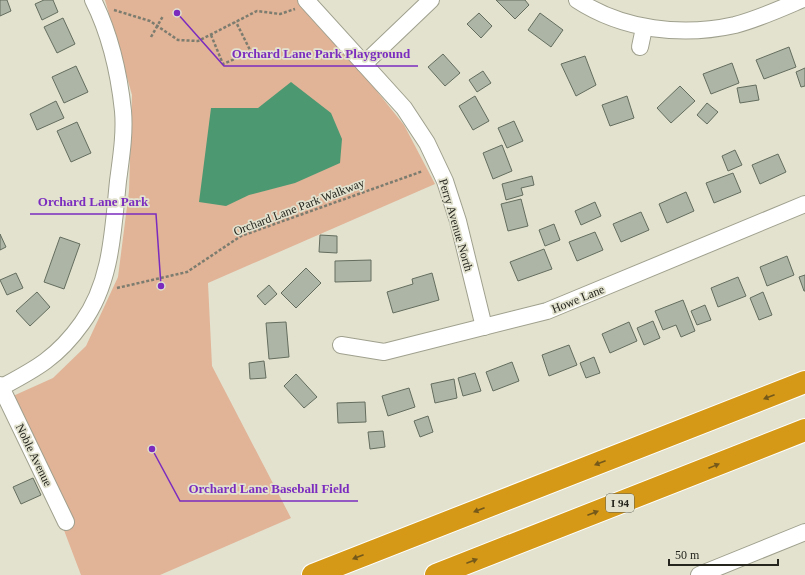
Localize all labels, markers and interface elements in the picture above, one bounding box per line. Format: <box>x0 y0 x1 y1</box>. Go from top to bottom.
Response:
callout: Orchard Lane Park Playground <box>224 41 418 66</box>
text: Orchard Lane Park Playground <box>232 46 411 61</box>
street label: Orchard Lane Park Walkway <box>232 176 366 238</box>
street label: Perry Avenue North <box>436 177 476 273</box>
callout: Orchard Lane Park <box>30 189 156 214</box>
text: Orchard Lane Park <box>38 194 149 209</box>
street label: Howe Lane <box>550 282 606 316</box>
one-way arrow <box>762 394 774 400</box>
street label: Noble Avenue <box>13 421 55 489</box>
one-way arrow <box>594 460 606 466</box>
one-way arrow <box>708 462 720 468</box>
callout: Orchard Lane Baseball Field <box>180 476 358 501</box>
text: Orchard Lane Baseball Field <box>188 481 350 496</box>
road number: I 94 <box>606 494 634 512</box>
one-way arrow <box>474 507 485 513</box>
one-way arrow <box>587 510 599 516</box>
scale bar <box>669 541 778 567</box>
text: 50 m <box>675 548 700 562</box>
one-way arrow <box>352 555 364 561</box>
one-way arrow <box>466 557 478 563</box>

